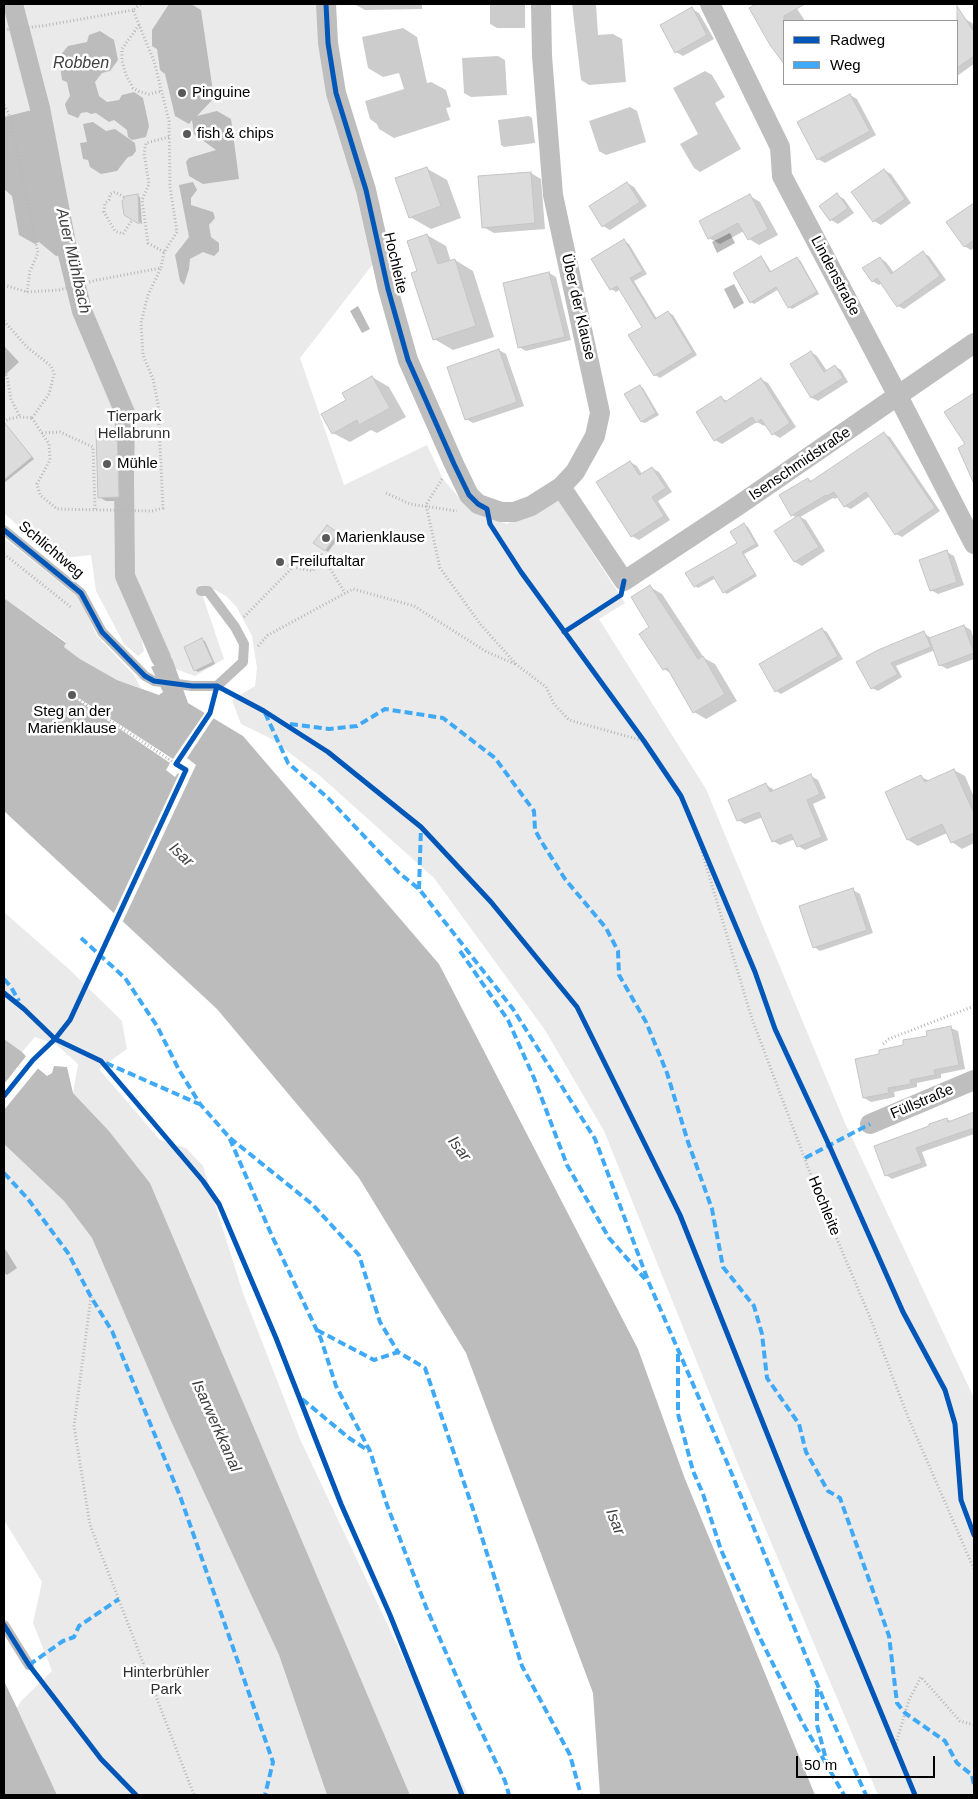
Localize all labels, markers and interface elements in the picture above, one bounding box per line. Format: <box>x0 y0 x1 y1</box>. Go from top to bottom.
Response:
legend <box>783 20 958 85</box>
text: Radweg <box>830 31 885 48</box>
water label: Robben <box>53 54 109 74</box>
text: Weg <box>830 56 861 73</box>
place label: Pinguine <box>192 84 250 102</box>
marker: Pinguine <box>176 87 188 99</box>
place label: fish & chips <box>197 125 274 143</box>
marker: fish & chips <box>181 128 193 140</box>
water label: Auer Mühlbach <box>52 206 94 316</box>
street label: Hochleite <box>379 231 411 295</box>
street label: Lindenstraße <box>807 233 863 319</box>
street label: Über der Klause <box>557 252 599 362</box>
park label: Tierpark Hellabrunn <box>98 408 170 443</box>
street label: Isenschmidstraße <box>746 423 854 505</box>
place label: Mühle <box>117 455 158 473</box>
marker: Mühle <box>101 458 113 470</box>
street label: Schlichtweg <box>15 517 87 583</box>
place label: Marienklause <box>336 529 425 547</box>
marker: Marienklause <box>320 532 332 544</box>
place label: Freiluftaltar <box>290 553 365 571</box>
marker: Freiluftaltar <box>274 556 286 568</box>
marker: Steg an der Marienklause <box>66 689 78 701</box>
place label: Steg an der Marienklause <box>27 703 117 738</box>
water label: Isar <box>165 839 197 871</box>
street label: Füllstraße <box>888 1081 956 1123</box>
water label: Isar <box>443 1133 475 1165</box>
street label: Hochleite <box>804 1174 844 1238</box>
water label: Isarwerkkanal <box>187 1377 245 1475</box>
water label: Isar <box>601 1506 629 1538</box>
park label: Hinterbrühler Park <box>123 1664 209 1699</box>
scale bar <box>798 1746 937 1778</box>
text: 50 m <box>804 1756 837 1773</box>

